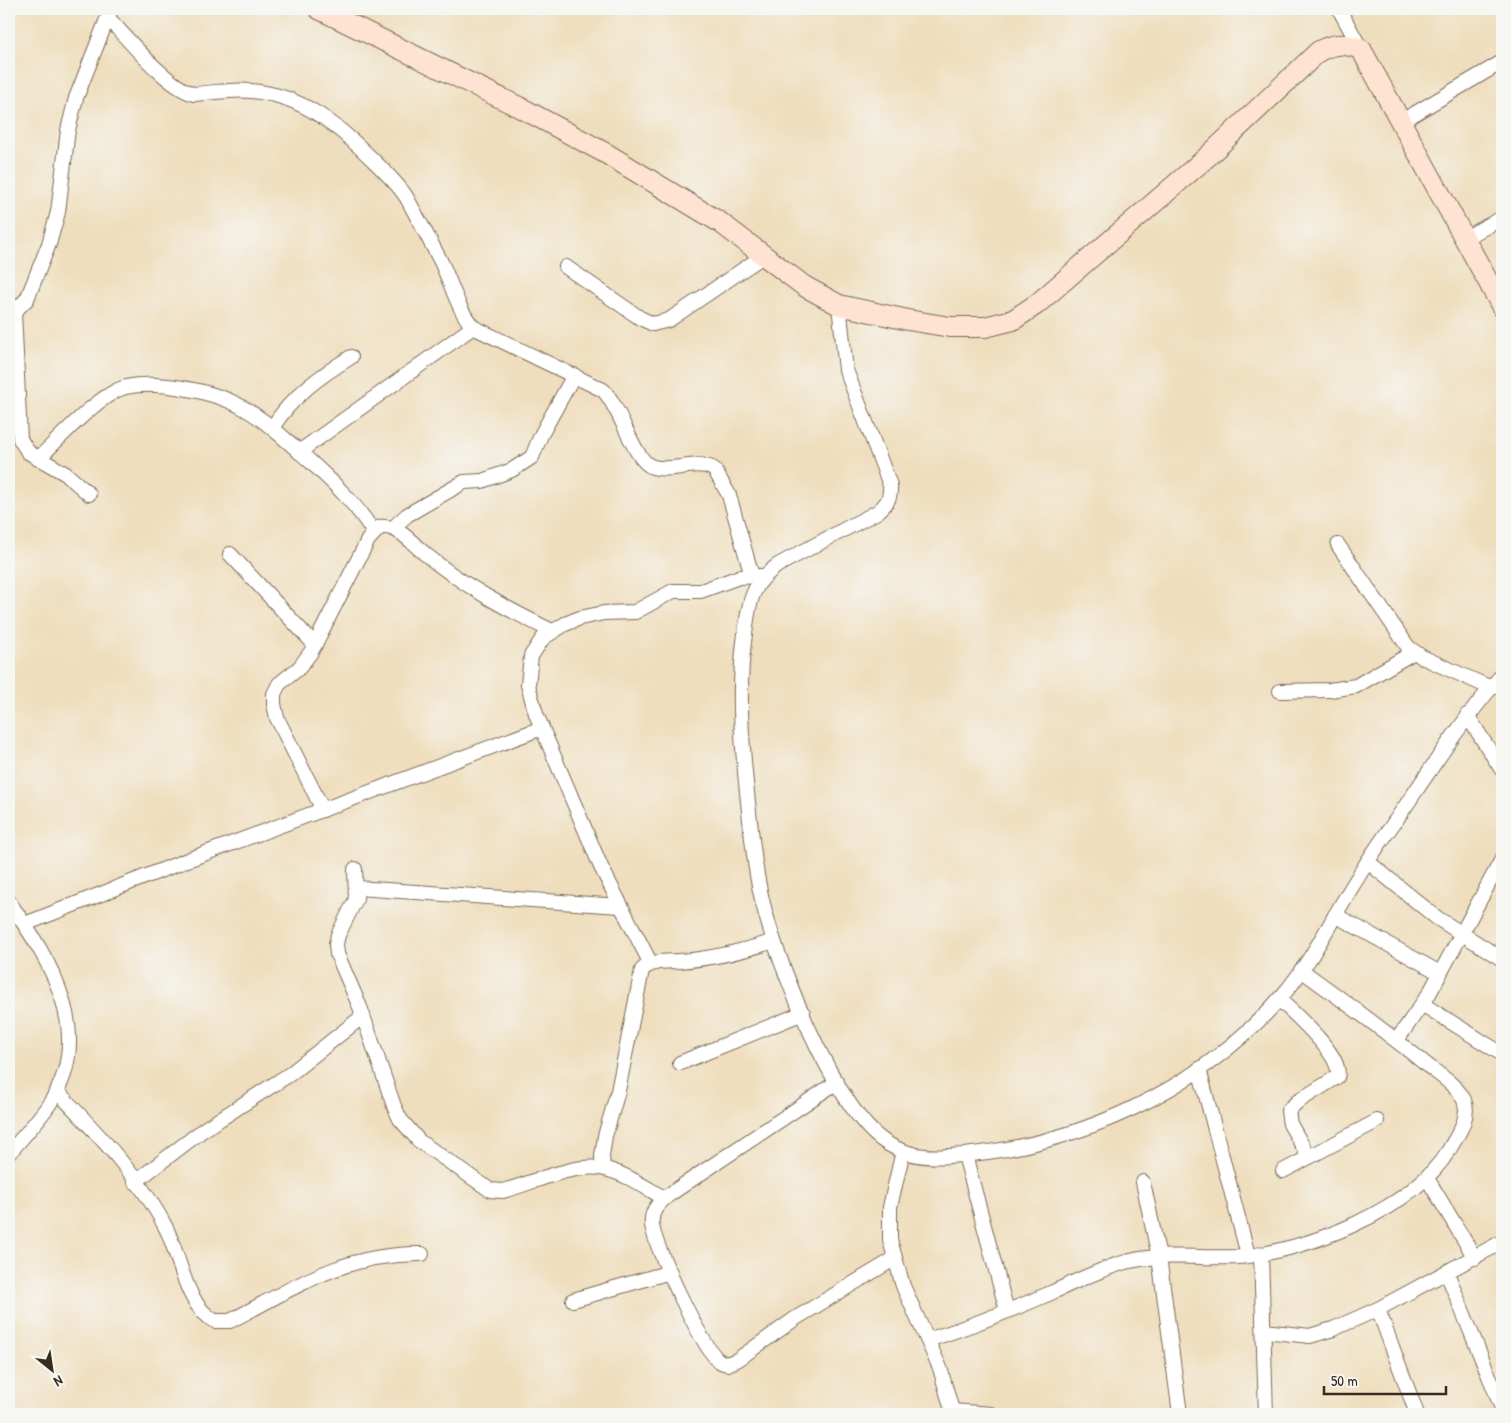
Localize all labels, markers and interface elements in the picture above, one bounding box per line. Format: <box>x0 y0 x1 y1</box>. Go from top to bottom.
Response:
north arrow <box>28 1346 78 1396</box>
scale bar <box>1324 1363 1446 1395</box>
text: 50 m <box>1331 1370 1358 1391</box>
text: N <box>50 1372 67 1392</box>

